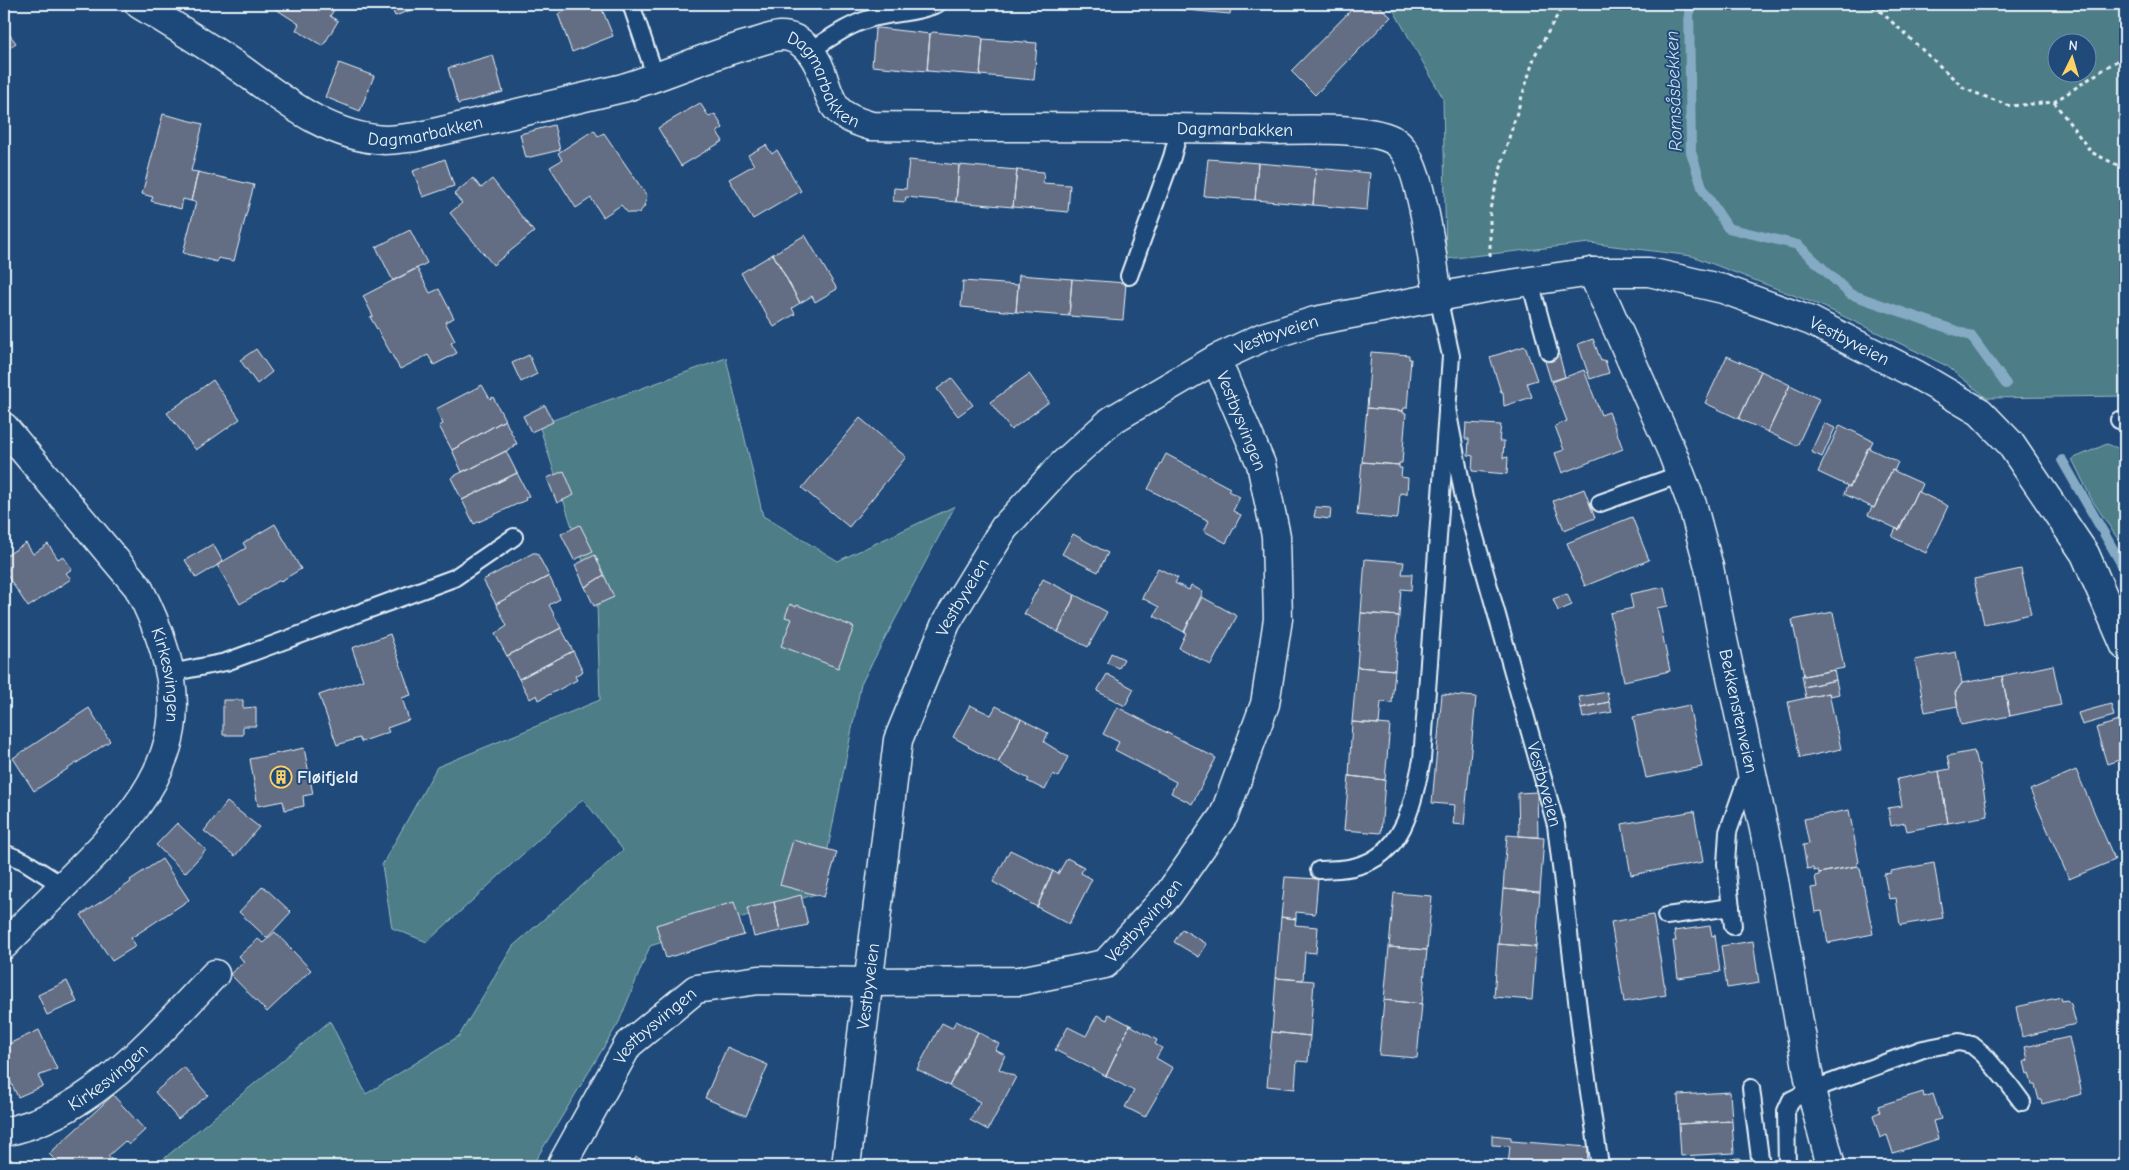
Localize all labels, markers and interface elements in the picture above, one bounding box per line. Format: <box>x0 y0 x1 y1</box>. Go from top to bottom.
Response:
street label: Dagmarbakken <box>784 27 863 132</box>
water label: Romsåsbekken <box>1661 30 1687 152</box>
north arrow <box>2046 32 2096 82</box>
text: N <box>2068 37 2078 54</box>
street label: Dagmarbakken <box>366 111 485 151</box>
street label: Dagmarbakken <box>1177 118 1293 141</box>
street label: Vestbyveien <box>1231 310 1321 359</box>
street label: Vestbyveien <box>1806 312 1893 370</box>
street label: Vestbysvingen <box>1212 368 1270 474</box>
street label: Vestbyveien <box>931 554 993 639</box>
street label: Kirkesvingen <box>147 624 183 723</box>
street label: Bekkenstenveien <box>1715 647 1762 775</box>
street label: Vestbyveien <box>1523 739 1566 829</box>
building icon: Fløifjeld <box>269 765 293 789</box>
place label: Fløifjeld <box>297 767 358 788</box>
street label: Vestbysvingen <box>1101 875 1187 967</box>
street label: Vestbyveien <box>852 942 884 1031</box>
street label: Vestbysvingen <box>609 983 701 1068</box>
street label: Kirkesvingen <box>64 1039 152 1115</box>

